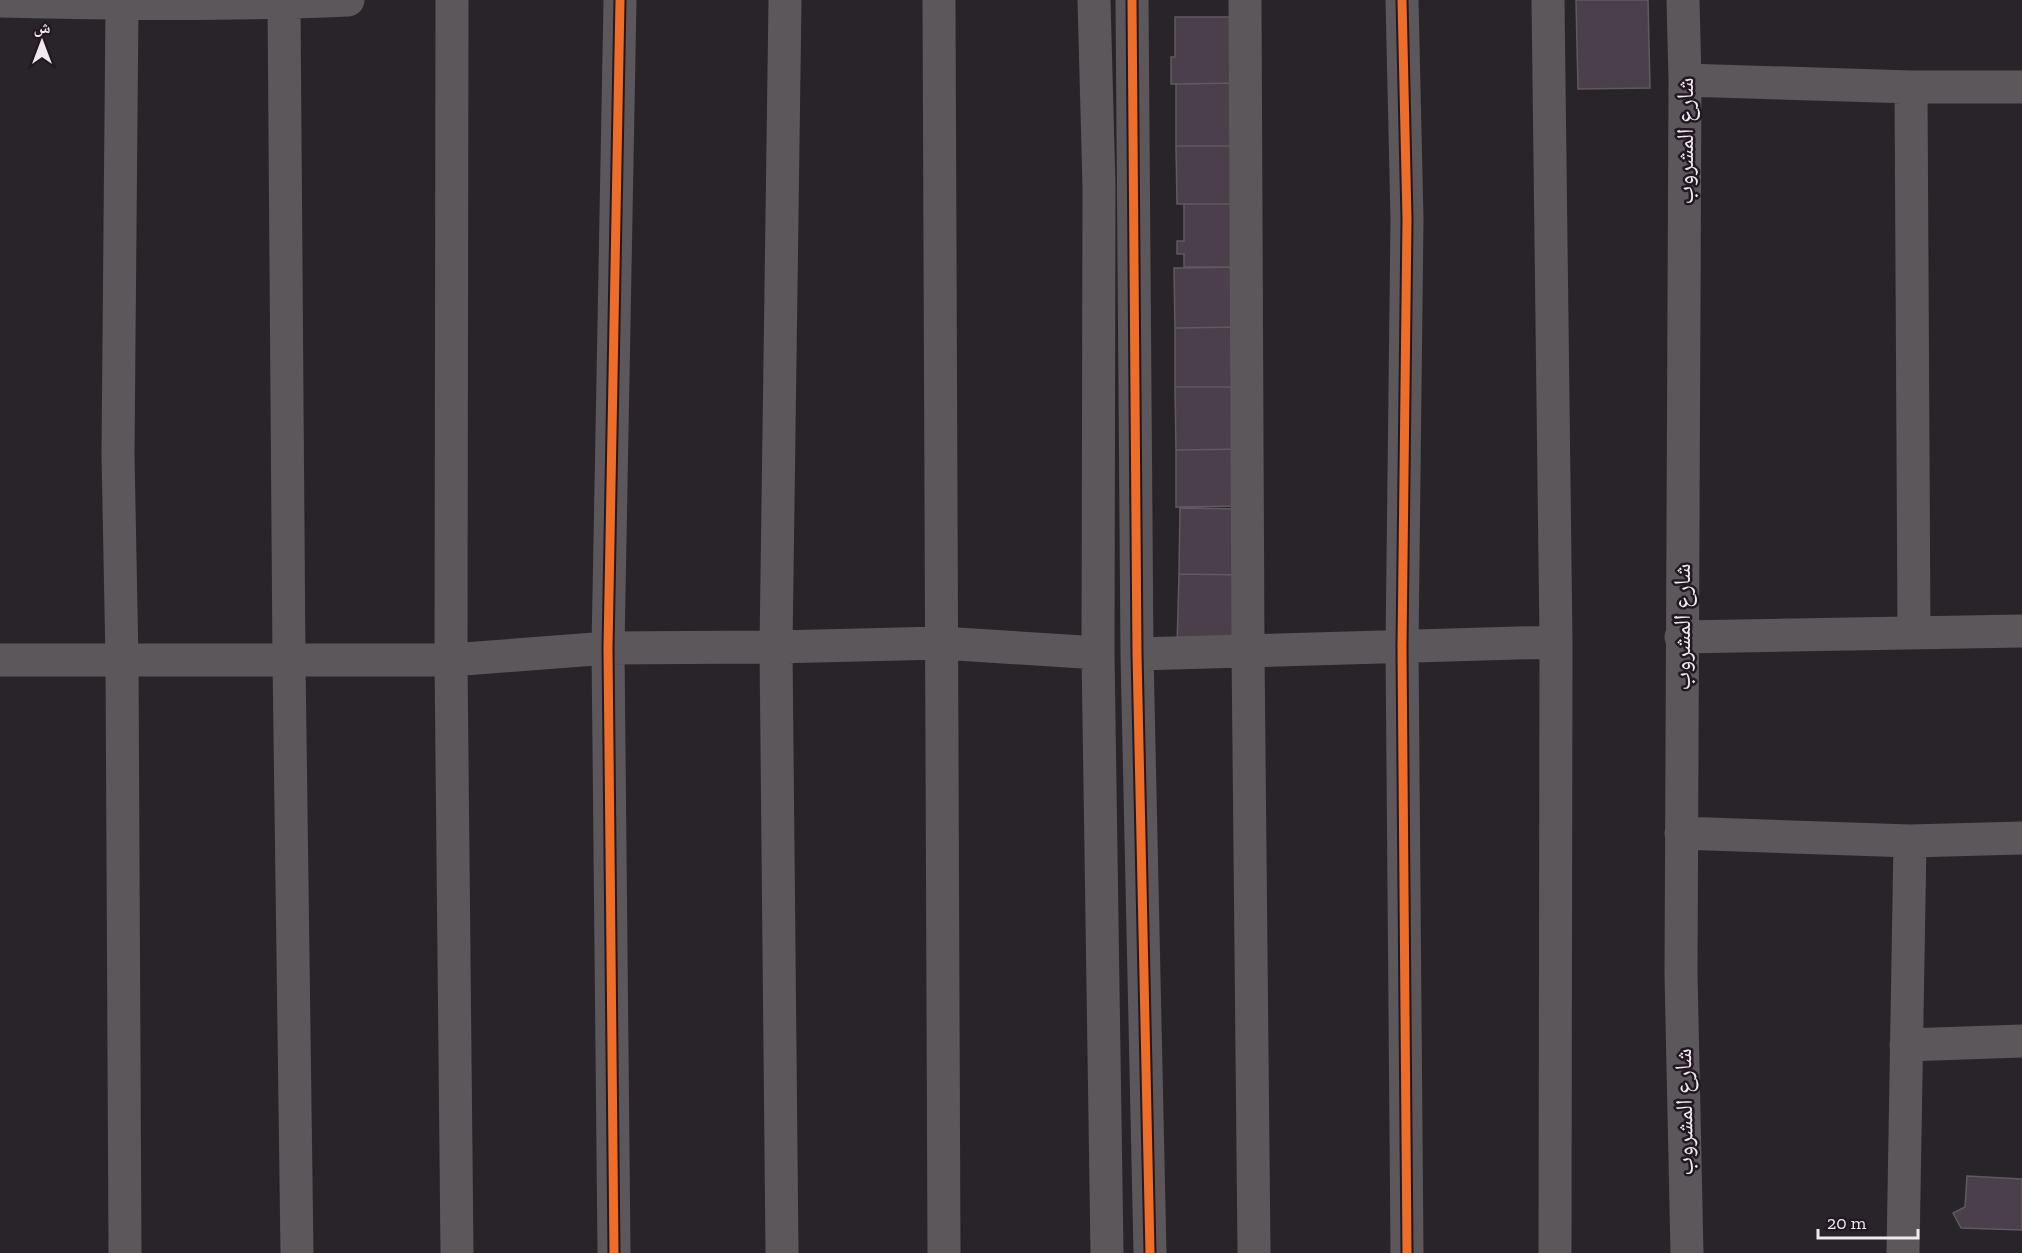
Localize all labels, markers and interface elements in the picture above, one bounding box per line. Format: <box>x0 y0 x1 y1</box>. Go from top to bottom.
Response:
north arrow <box>12 12 72 72</box>
text: ش <box>34 18 51 37</box>
street label: شارع المشروب <box>1670 77 1700 205</box>
street label: شارع المشروب <box>1667 563 1697 691</box>
street label: شارع المشروب <box>1668 1048 1700 1176</box>
scale bar <box>1818 1202 1918 1240</box>
text: 20 m <box>1827 1212 1867 1234</box>

